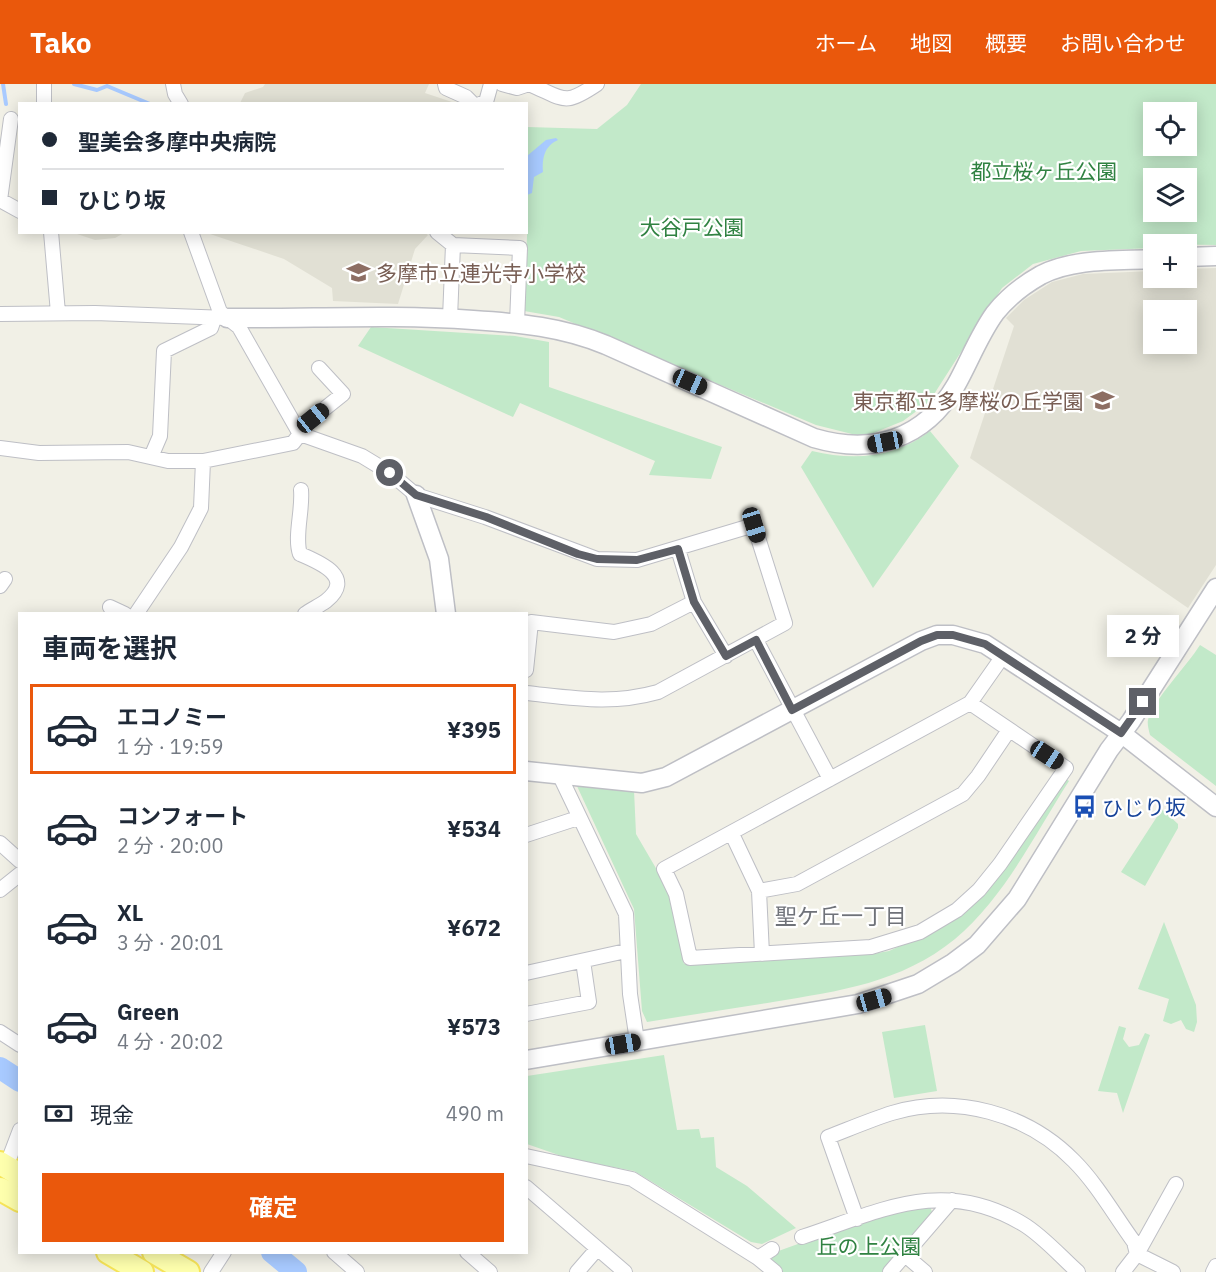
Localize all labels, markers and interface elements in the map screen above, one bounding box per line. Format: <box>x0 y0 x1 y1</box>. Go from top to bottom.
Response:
text: Tako <box>30 24 92 61</box>
text: ホーム <box>815 29 877 57</box>
text: 地図 <box>910 29 952 57</box>
text: 概要 <box>985 29 1027 57</box>
text: お問い合わせ <box>1060 29 1186 57</box>
map controls <box>1143 102 1197 354</box>
button: locate <box>1143 102 1197 156</box>
text: 聖美会多摩中央病院 <box>78 127 276 156</box>
park label: 都立桜ヶ丘公園 <box>971 157 1118 185</box>
button: layers <box>1143 168 1197 222</box>
text: ひじり坂 <box>78 185 166 214</box>
park label: 大谷戸公園 <box>640 213 745 241</box>
button: + <box>1143 234 1197 288</box>
place label: 多摩市立連光寺小学校 <box>376 259 586 287</box>
school or university icon: 多摩市立連光寺小学校 <box>345 260 371 286</box>
button: − <box>1143 300 1197 354</box>
car <box>670 366 710 398</box>
place label: 東京都立多摩桜の丘学園 <box>853 387 1084 415</box>
school or university icon: 東京都立多摩桜の丘学園 <box>1089 388 1115 414</box>
car <box>293 400 333 436</box>
car <box>866 430 904 454</box>
route start <box>376 459 403 486</box>
car <box>740 505 768 545</box>
callout: 2 分 <box>1107 615 1179 657</box>
text: 2 分 <box>1125 622 1161 649</box>
text: 車両を選択 <box>42 630 177 665</box>
route end <box>1129 688 1156 715</box>
icon: car <box>45 702 99 756</box>
text: エコノミー <box>117 702 227 731</box>
text: ¥395 <box>447 715 501 744</box>
text: 1 分 · 19:59 <box>117 733 224 760</box>
car <box>1027 738 1067 772</box>
place label: ひじり坂 <box>1102 793 1186 821</box>
bus stop icon: ひじり坂 <box>1071 794 1097 820</box>
icon: car <box>45 801 99 855</box>
text: コンフォート <box>117 801 248 830</box>
text: ¥534 <box>447 814 501 843</box>
text: 2 分 · 20:00 <box>117 832 224 859</box>
text: XL <box>117 898 143 927</box>
icon: car <box>45 900 99 954</box>
district label: 聖ケ丘一丁目 <box>775 901 907 930</box>
text: ¥672 <box>447 913 501 942</box>
text: 3 分 · 20:01 <box>117 929 224 956</box>
car <box>854 986 894 1014</box>
text: Green <box>117 997 179 1026</box>
icon: car <box>45 999 99 1053</box>
text: ¥573 <box>447 1012 501 1041</box>
text: 4 分 · 20:02 <box>117 1028 224 1055</box>
car <box>604 1032 642 1056</box>
icon: cash <box>42 1097 75 1130</box>
text: 現金 <box>90 1100 134 1129</box>
text: 490 m <box>446 1100 504 1127</box>
button: 確定 <box>42 1173 504 1242</box>
park label: 丘の上公園 <box>817 1232 922 1260</box>

